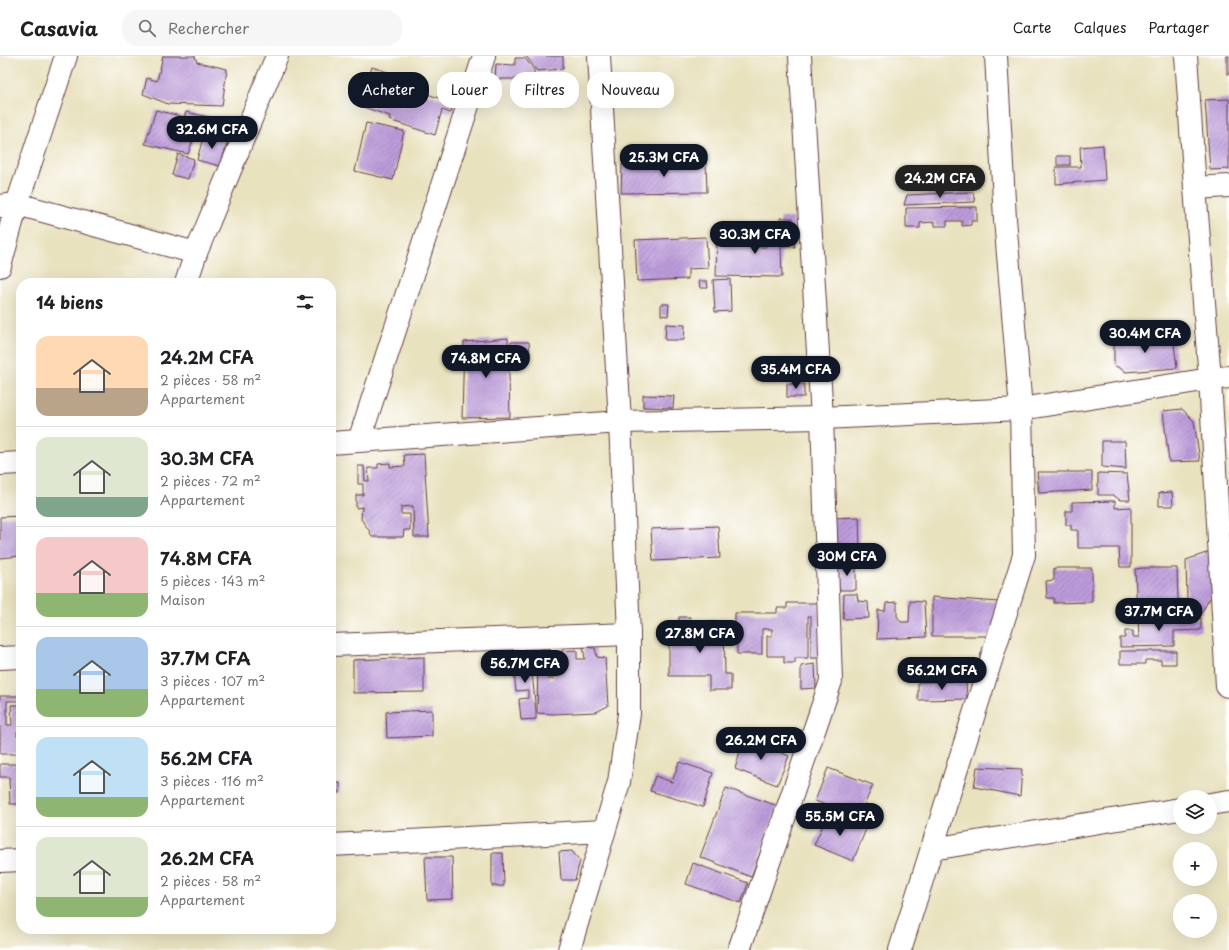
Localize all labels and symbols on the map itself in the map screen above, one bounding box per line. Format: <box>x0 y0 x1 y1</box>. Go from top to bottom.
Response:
pin: 32.6M CFA <box>166 116 258 150</box>
pin: 25.3M CFA <box>618 144 710 178</box>
pin: 24.2M CFA <box>894 165 986 199</box>
pin: 30.3M CFA <box>709 221 801 255</box>
pin: 30.4M CFA <box>1099 320 1191 354</box>
pin: 74.8M CFA <box>440 345 532 379</box>
pin: 35.4M CFA <box>750 356 842 390</box>
pin: 30M CFA <box>810 543 884 577</box>
pin: 37.7M CFA <box>1113 598 1205 632</box>
pin: 27.8M CFA <box>654 620 746 654</box>
pin: 56.7M CFA <box>479 650 571 684</box>
pin: 56.2M CFA <box>896 657 988 691</box>
pin: 26.2M CFA <box>715 727 807 761</box>
pin: 55.5M CFA <box>794 803 886 837</box>

